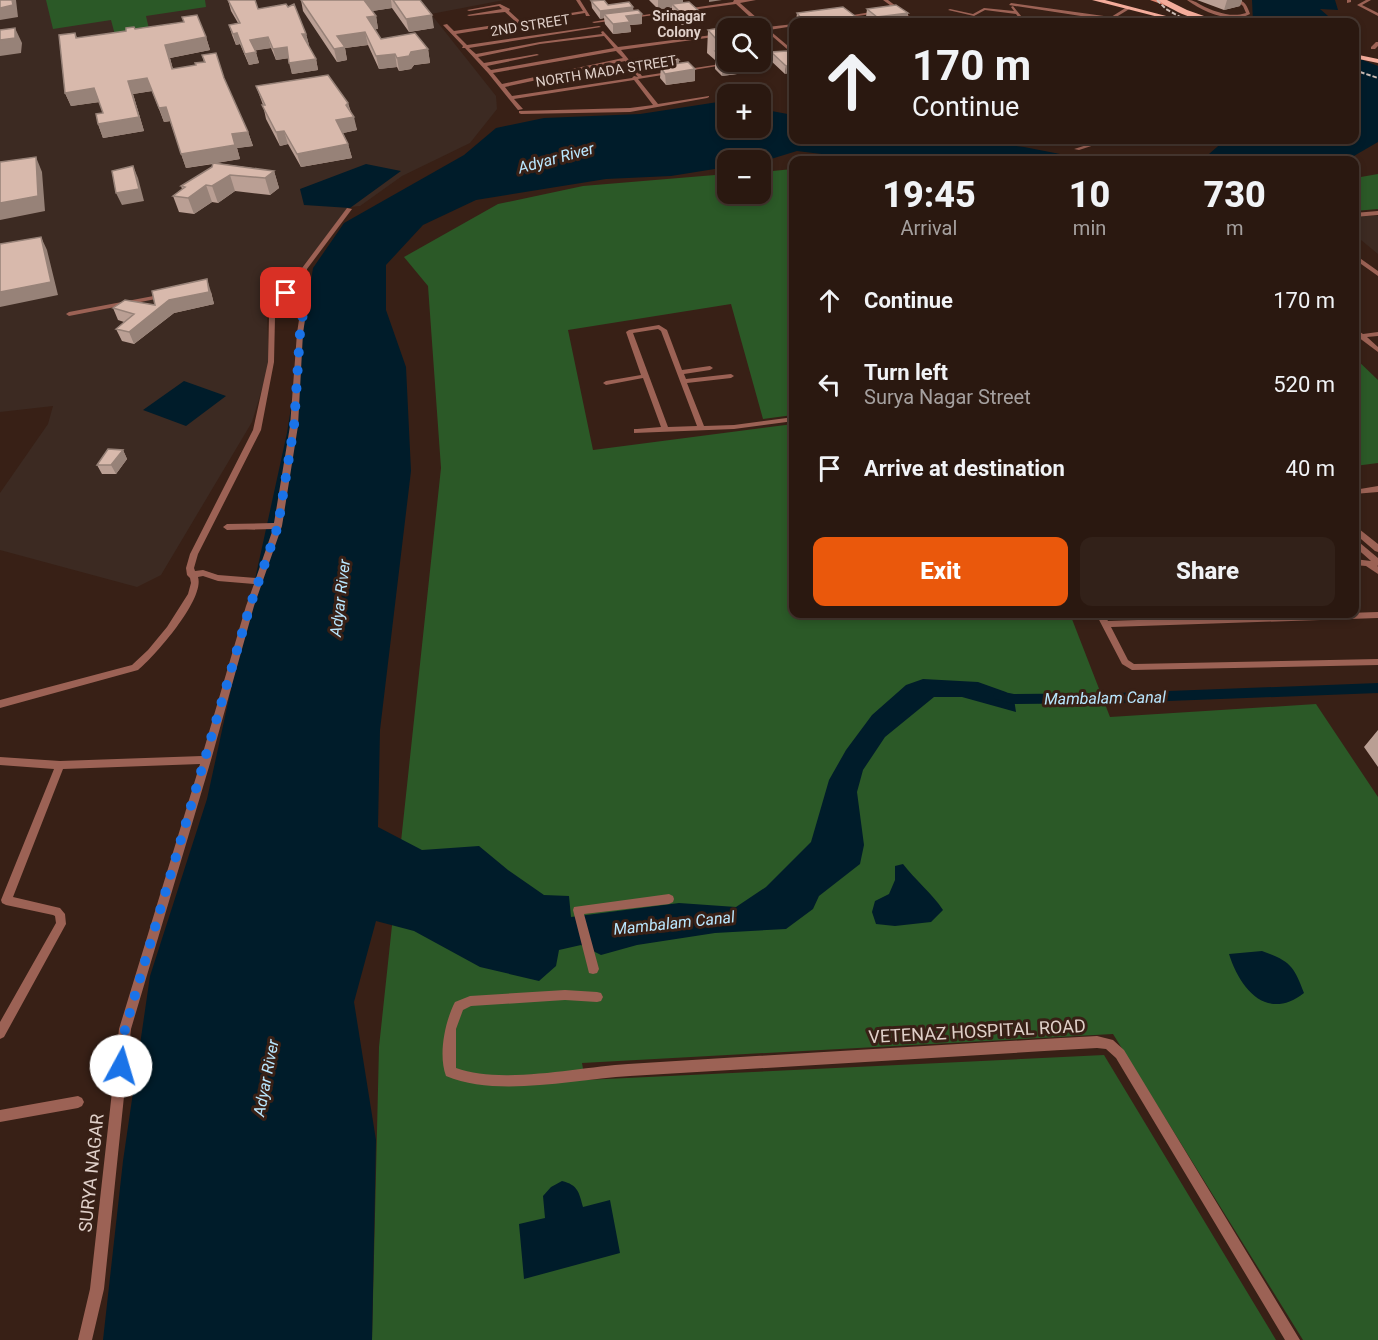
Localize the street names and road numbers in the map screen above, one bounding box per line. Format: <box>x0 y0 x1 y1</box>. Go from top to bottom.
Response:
street label: 2ND STREET <box>489 11 571 39</box>
street label: NORTH MADA STREET <box>534 52 678 90</box>
street label: VETENAZ HOSPITAL ROAD <box>868 1015 1086 1047</box>
street label: SURYA NAGAR <box>74 1113 108 1233</box>

